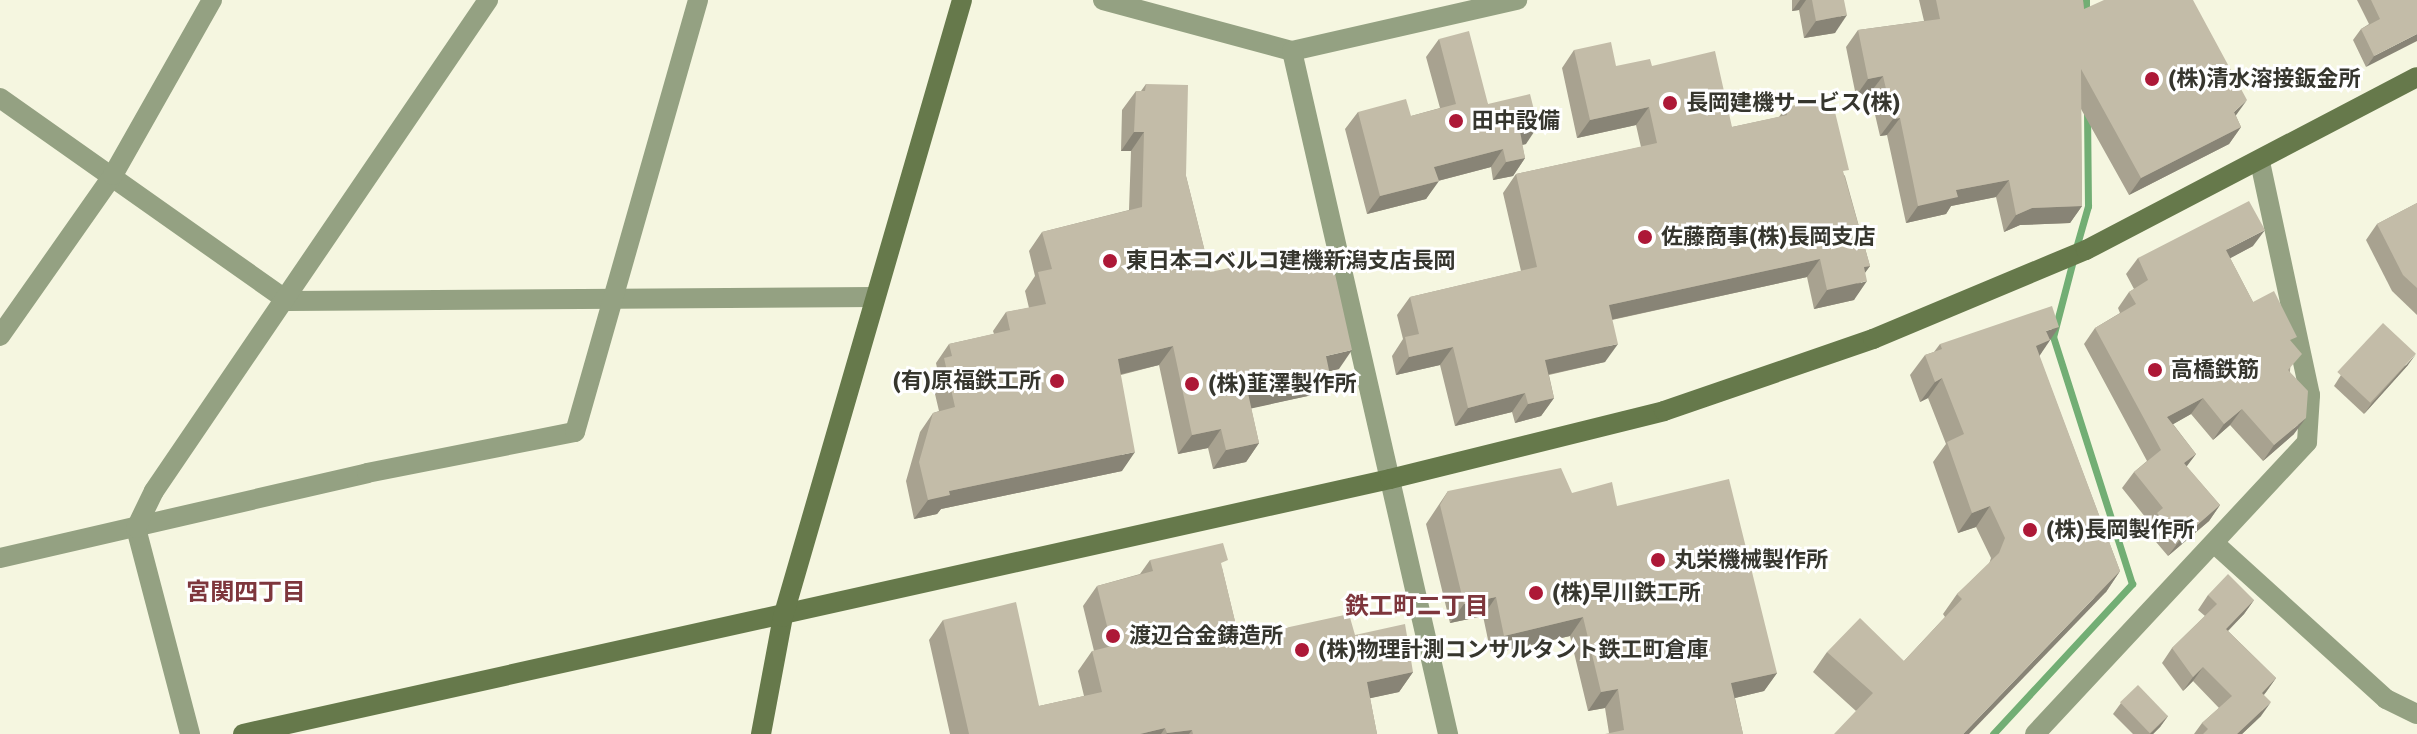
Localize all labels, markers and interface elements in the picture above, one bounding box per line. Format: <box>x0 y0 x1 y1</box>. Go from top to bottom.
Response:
place label: (株)清水溶接鈑金所 <box>2168 66 2360 92</box>
marker: (株)清水溶接鈑金所 <box>2143 70 2161 88</box>
place label: 長岡建機サービス(株) <box>1686 90 1900 116</box>
marker: 長岡建機サービス(株) <box>1661 94 1679 112</box>
place label: 田中設備 <box>1472 108 1560 134</box>
marker: 田中設備 <box>1447 112 1465 130</box>
place label: 佐藤商事(株)長岡支店 <box>1661 224 1875 250</box>
marker: 佐藤商事(株)長岡支店 <box>1636 228 1654 246</box>
place label: 東日本コベルコ建機新潟支店長岡 <box>1126 248 1456 274</box>
marker: 東日本コベルコ建機新潟支店長岡 <box>1101 252 1119 270</box>
place label: 高橋鉄筋 <box>2171 357 2259 383</box>
marker: 高橋鉄筋 <box>2146 361 2164 379</box>
place label: (有)原福鉄工所 <box>893 368 1041 394</box>
place label: (株)韮澤製作所 <box>1208 371 1356 397</box>
marker: (有)原福鉄工所 <box>1048 372 1066 390</box>
marker: (株)韮澤製作所 <box>1183 375 1201 393</box>
place label: (株)長岡製作所 <box>2046 517 2194 543</box>
marker: (株)長岡製作所 <box>2021 521 2039 539</box>
place label: 丸栄機械製作所 <box>1674 547 1828 573</box>
marker: 丸栄機械製作所 <box>1649 551 1667 569</box>
district label: 宮関四丁目 <box>186 579 306 607</box>
place label: (株)早川鉄工所 <box>1552 580 1700 606</box>
marker: (株)早川鉄工所 <box>1527 584 1545 602</box>
district label: 鉄工町二丁目 <box>1345 593 1489 621</box>
place label: 渡辺合金鋳造所 <box>1129 623 1283 649</box>
marker: 渡辺合金鋳造所 <box>1104 627 1122 645</box>
place label: (株)物理計測コンサルタント鉄工町倉庫 <box>1318 637 1708 663</box>
marker: (株)物理計測コンサルタント鉄工町倉庫 <box>1293 641 1311 659</box>

